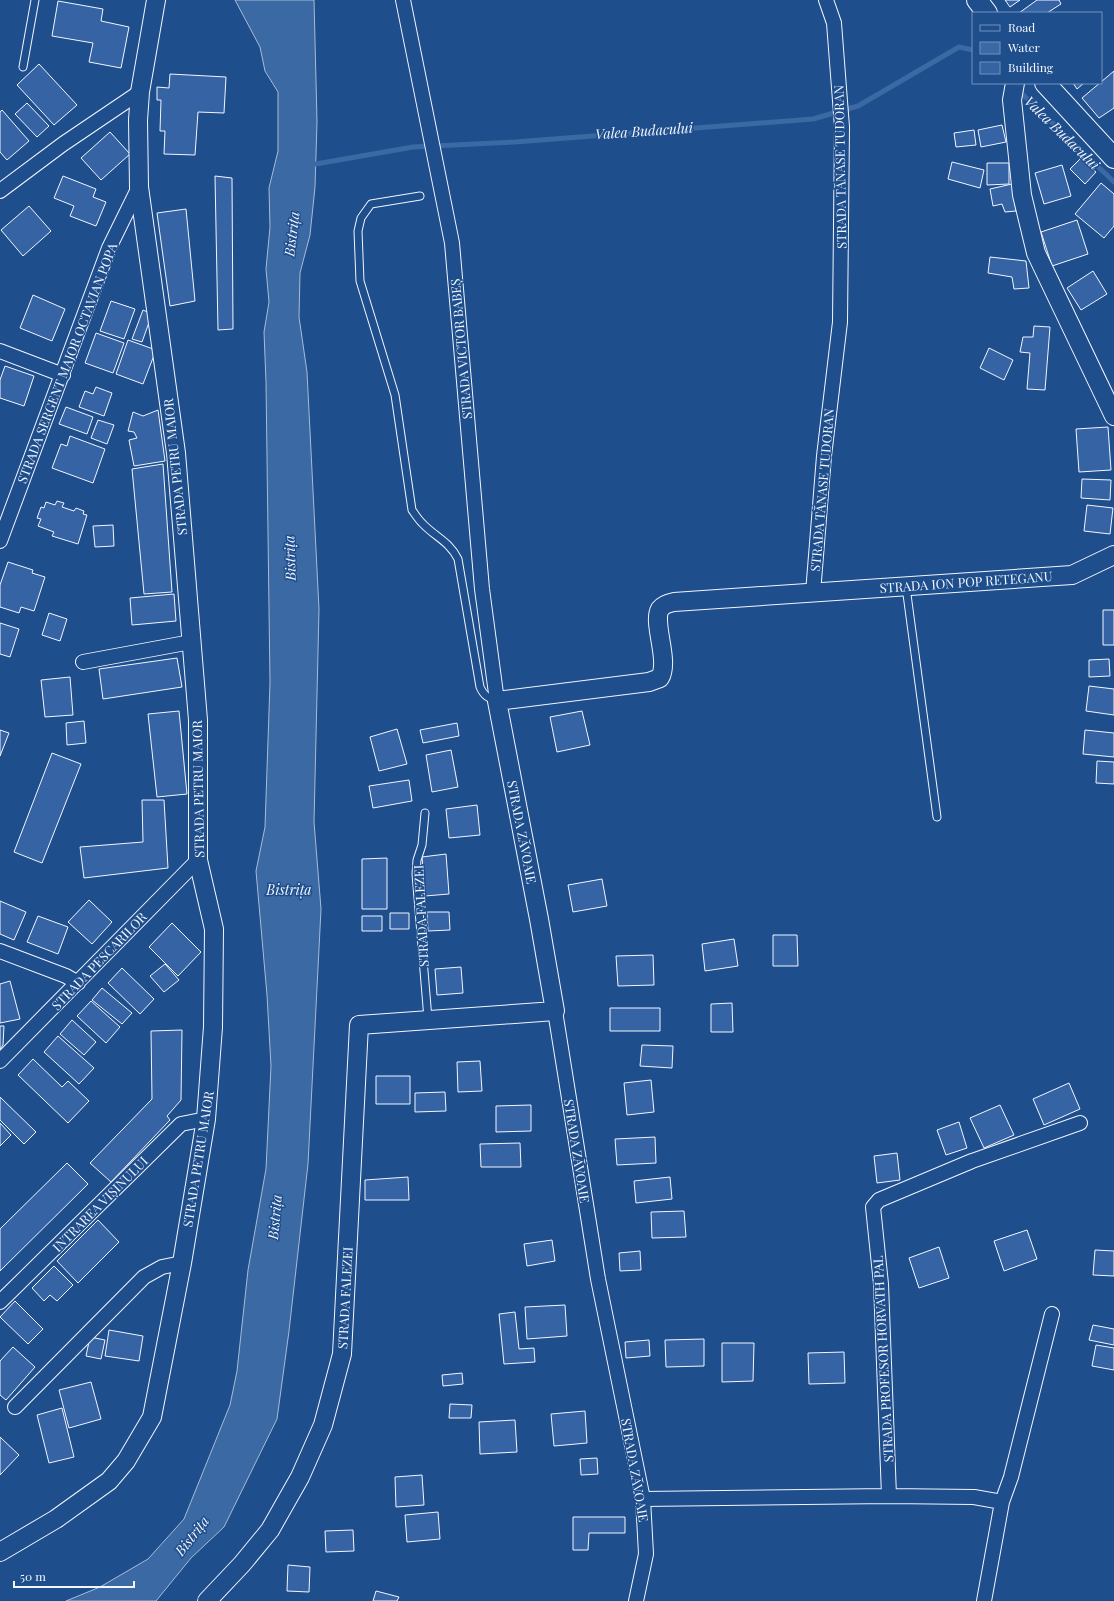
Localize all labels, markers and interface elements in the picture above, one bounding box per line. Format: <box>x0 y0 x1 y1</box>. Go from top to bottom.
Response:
legend <box>972 12 1102 84</box>
text: Road <box>1008 19 1035 35</box>
text: Water <box>1007 39 1041 55</box>
text: Building <box>1008 59 1054 75</box>
street label: STRADA TĂNASE TUDORAN <box>830 85 849 249</box>
water label: Valea Budacului <box>1021 92 1105 174</box>
water label: Valea Budacului <box>594 118 694 143</box>
water label: Bistrița <box>279 210 304 259</box>
street label: STRADA SERGENT MAJOR OCTAVIAN POPA <box>13 239 121 485</box>
street label: STRADA VICTOR BABEȘ <box>446 278 475 420</box>
street label: STRADA PETRU MAIOR <box>159 397 190 536</box>
street label: STRADA TĂNASE TUDORAN <box>806 408 837 572</box>
water label: Bistrița <box>279 535 300 582</box>
street label: STRADA ION POP RETEGANU <box>879 567 1053 596</box>
street label: STRADA PETRU MAIOR <box>188 720 207 858</box>
street label: STRADA ZĂVOAIE <box>504 779 541 885</box>
street label: STRADA FALEZEI <box>409 864 432 968</box>
water label: Bistrița <box>265 880 312 899</box>
street label: STRADA PESCARILOR <box>47 908 150 1013</box>
street label: STRADA PETRU MAIOR <box>178 1089 217 1228</box>
street label: STRADA ZĂVOAIE <box>561 1098 594 1204</box>
street label: INTRAREA VIȘINULUI <box>48 1152 151 1255</box>
water label: Bistrița <box>263 1194 286 1241</box>
street label: STRADA FALEZEI <box>333 1246 356 1350</box>
street label: STRADA PROFESOR HORVATH PAL <box>869 1255 896 1463</box>
street label: STRADA ZĂVOAIE <box>618 1417 653 1523</box>
water label: Bistrița <box>170 1512 213 1560</box>
scale bar <box>14 1563 134 1589</box>
text: 50 m <box>20 1568 46 1584</box>

